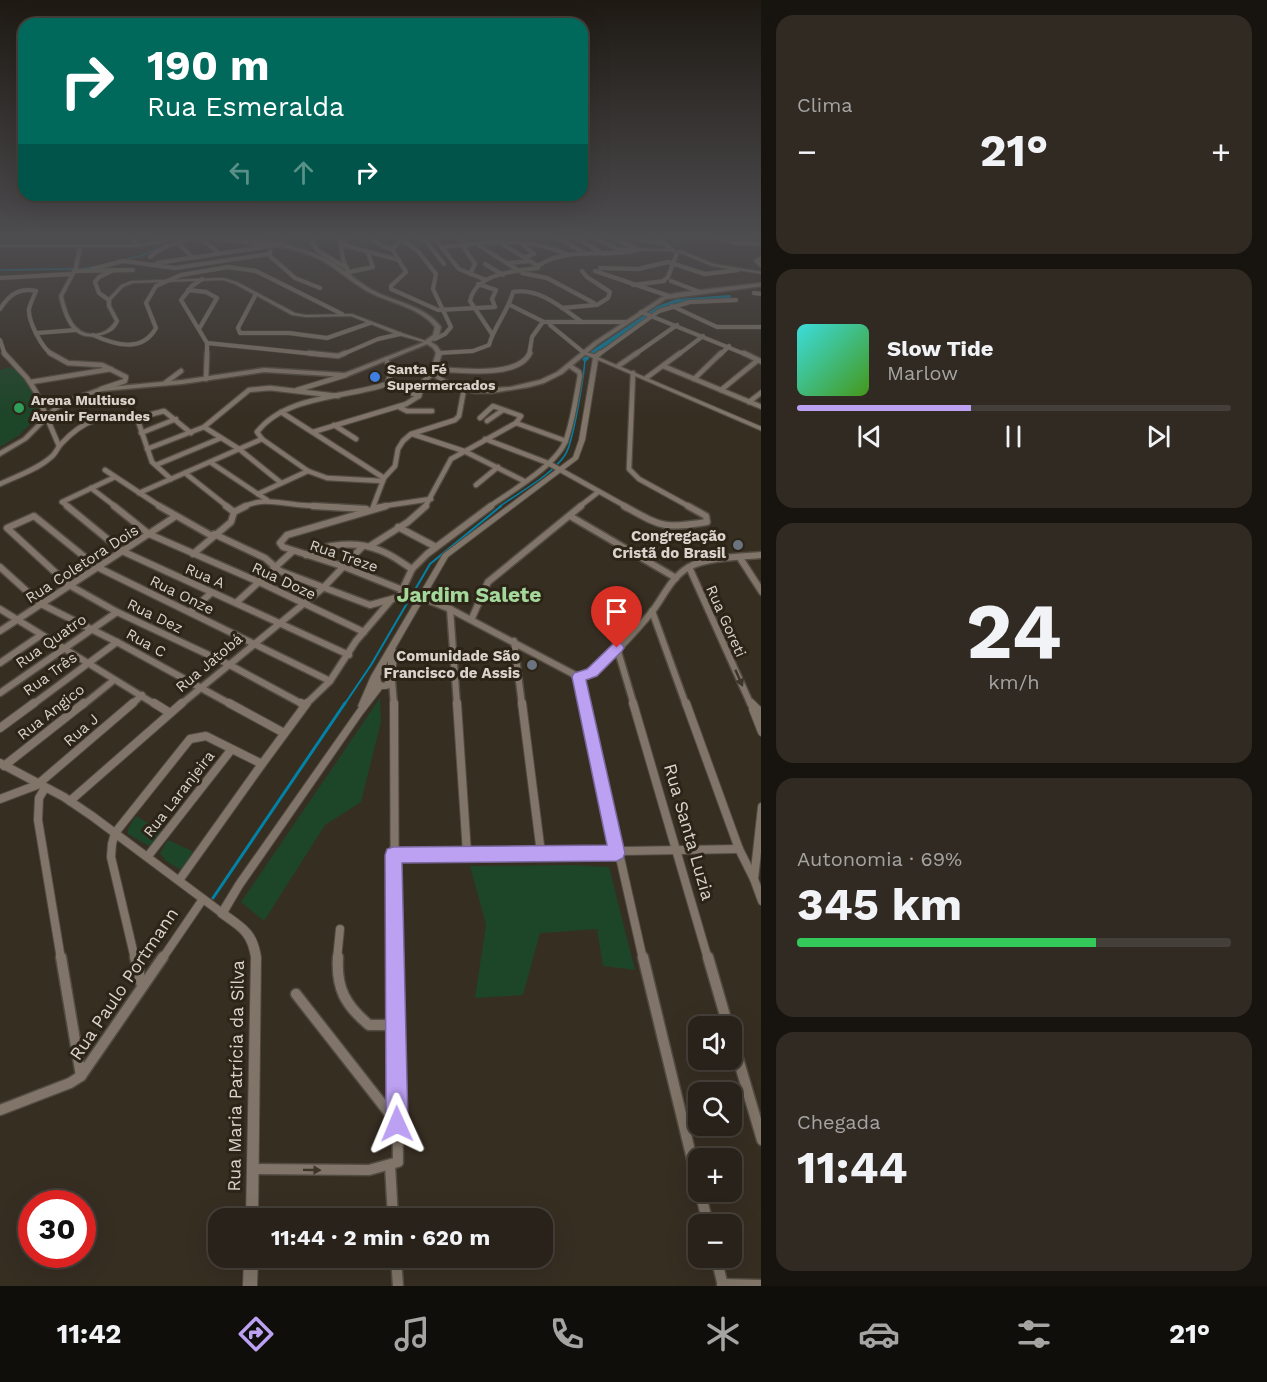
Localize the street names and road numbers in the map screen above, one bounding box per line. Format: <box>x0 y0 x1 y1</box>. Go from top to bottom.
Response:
street label: Rua Coletora Dois <box>22 521 142 607</box>
street label: Rua Treze <box>307 536 381 576</box>
street label: Rua Doze <box>249 558 319 604</box>
street label: Rua A <box>182 560 228 592</box>
street label: Rua Onze <box>147 572 217 618</box>
street label: Rua Goreti <box>702 582 750 660</box>
street label: Rua Dez <box>124 595 186 637</box>
street label: Rua Quatro <box>12 610 90 672</box>
street label: Rua C <box>123 625 169 661</box>
street label: Rua Jatobá <box>172 630 246 696</box>
street label: Rua Três <box>19 648 81 700</box>
street label: Rua Angico <box>14 680 88 744</box>
street label: Rua J <box>60 710 102 750</box>
street label: Rua Laranjeira <box>140 747 219 841</box>
street label: Rua Santa Luzia <box>660 761 719 903</box>
street label: Rua Paulo Portmann <box>65 904 182 1064</box>
street label: Rua Maria Patrícia da Silva <box>223 960 248 1192</box>

